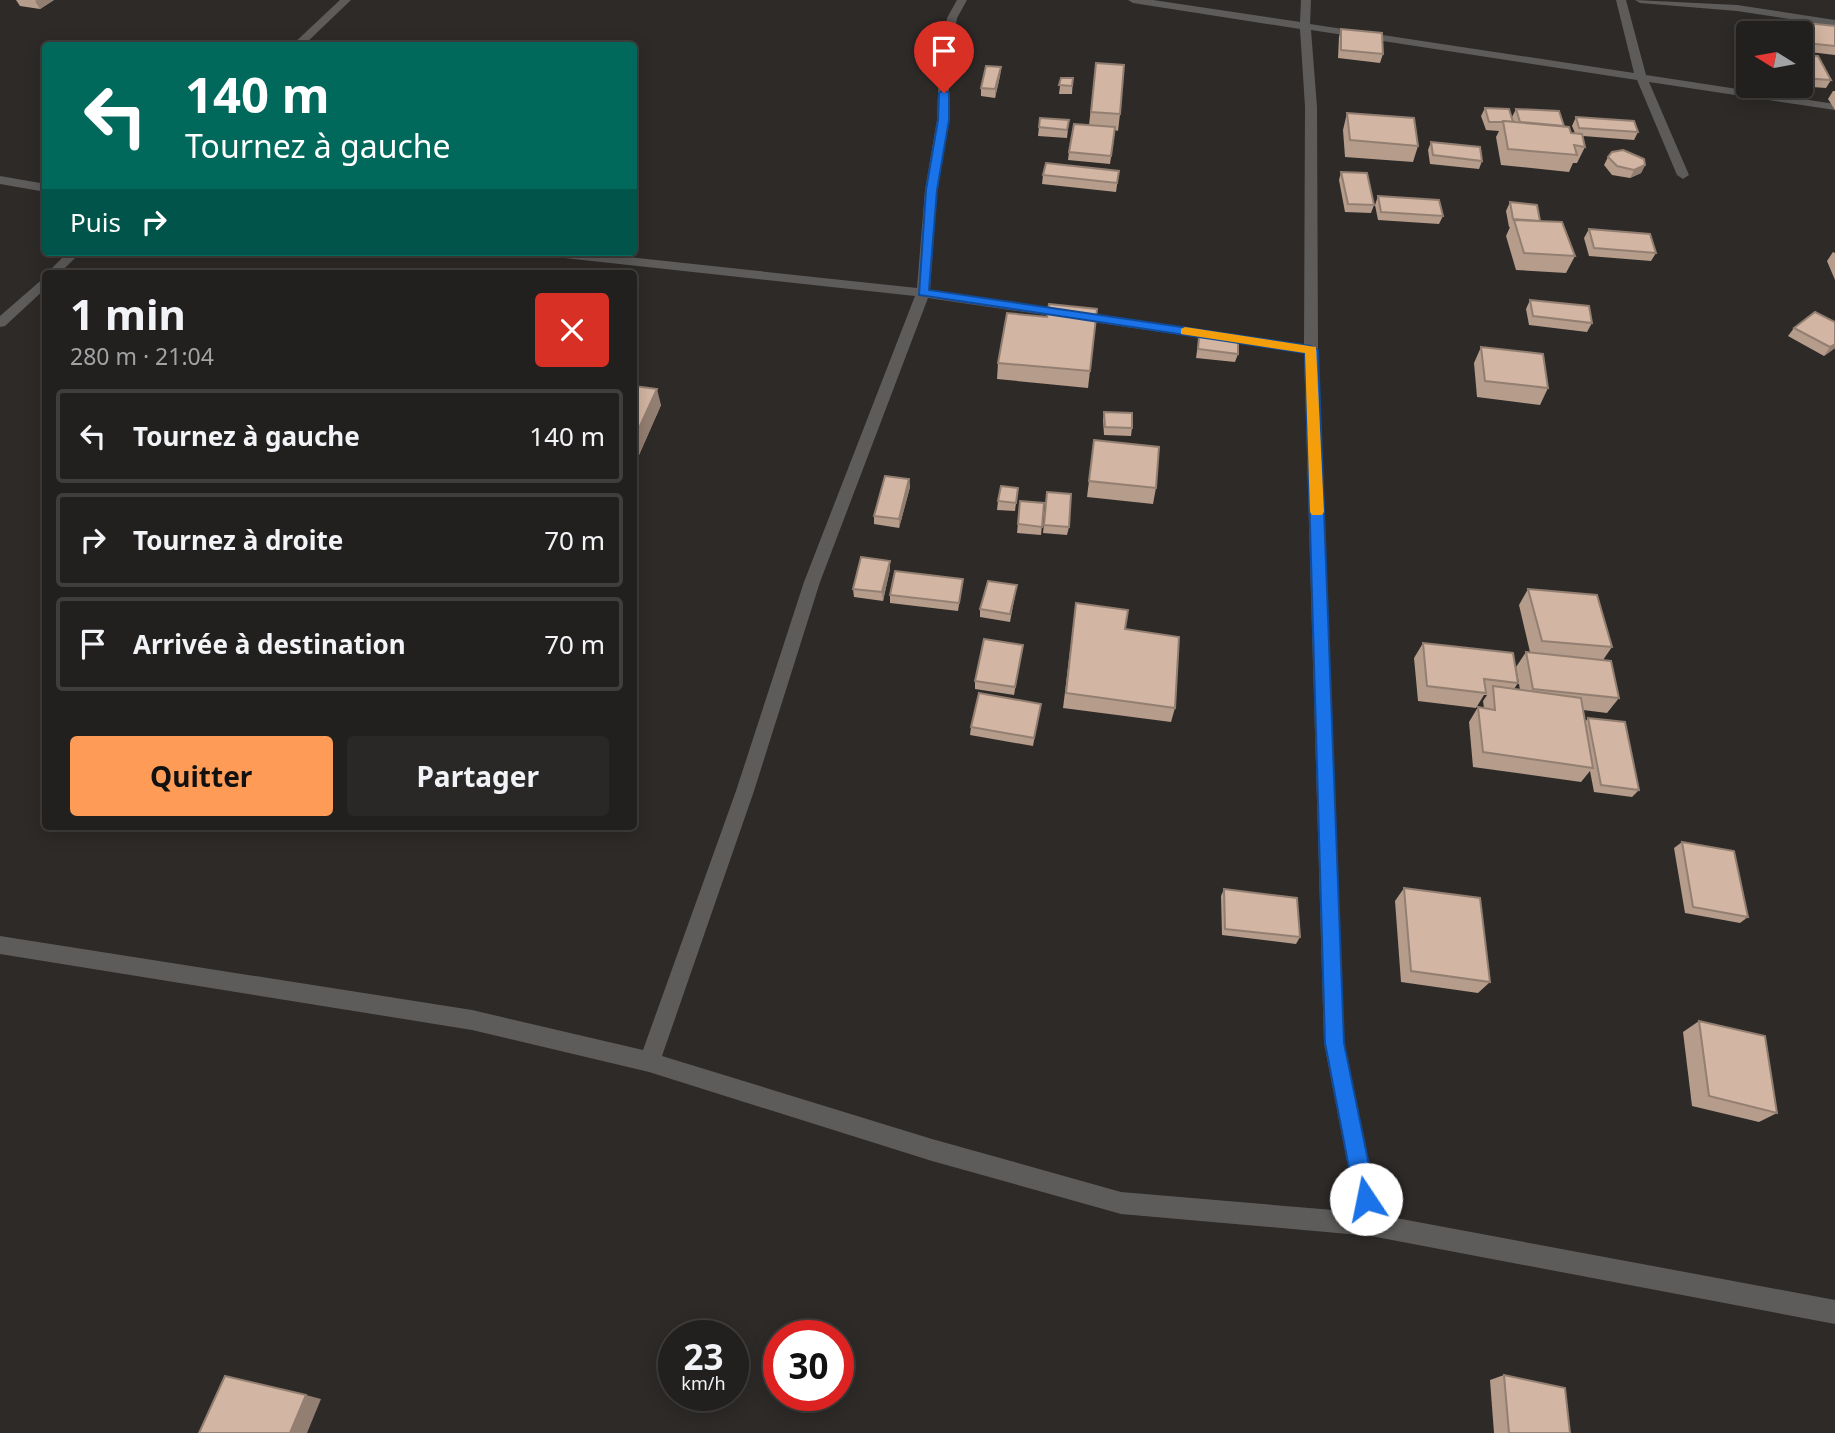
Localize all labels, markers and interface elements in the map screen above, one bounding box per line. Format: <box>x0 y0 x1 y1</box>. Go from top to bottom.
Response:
pin <box>914 21 974 93</box>
north arrow <box>1736 21 1813 98</box>
map controls <box>1736 21 1813 98</box>
icon: arrive <box>925 32 963 70</box>
text: 140 m <box>185 61 330 127</box>
icon: left <box>70 70 161 161</box>
text: Tournez à gauche <box>185 124 451 167</box>
icon: right <box>135 203 173 241</box>
text: Puis <box>70 204 121 240</box>
text: 1 min <box>70 285 186 342</box>
button: close <box>535 293 609 367</box>
text: 280 m · 21:04 <box>70 340 214 372</box>
icon: left <box>74 417 112 455</box>
text: Tournez à gauche <box>133 418 360 454</box>
text: 140 m <box>529 418 605 454</box>
icon: right <box>74 521 112 559</box>
text: Tournez à droite <box>133 522 343 558</box>
text: 70 m <box>544 522 605 558</box>
icon: arrive <box>74 625 112 663</box>
text: Arrivée à destination <box>133 626 406 662</box>
text: 70 m <box>544 626 605 662</box>
button: Quitter <box>70 736 333 816</box>
button: Partager <box>347 736 609 816</box>
position arrow <box>1329 1162 1403 1236</box>
speed limit sign: 30 <box>763 1320 854 1411</box>
text: 23 <box>683 1333 724 1380</box>
text: km/h <box>681 1371 726 1395</box>

